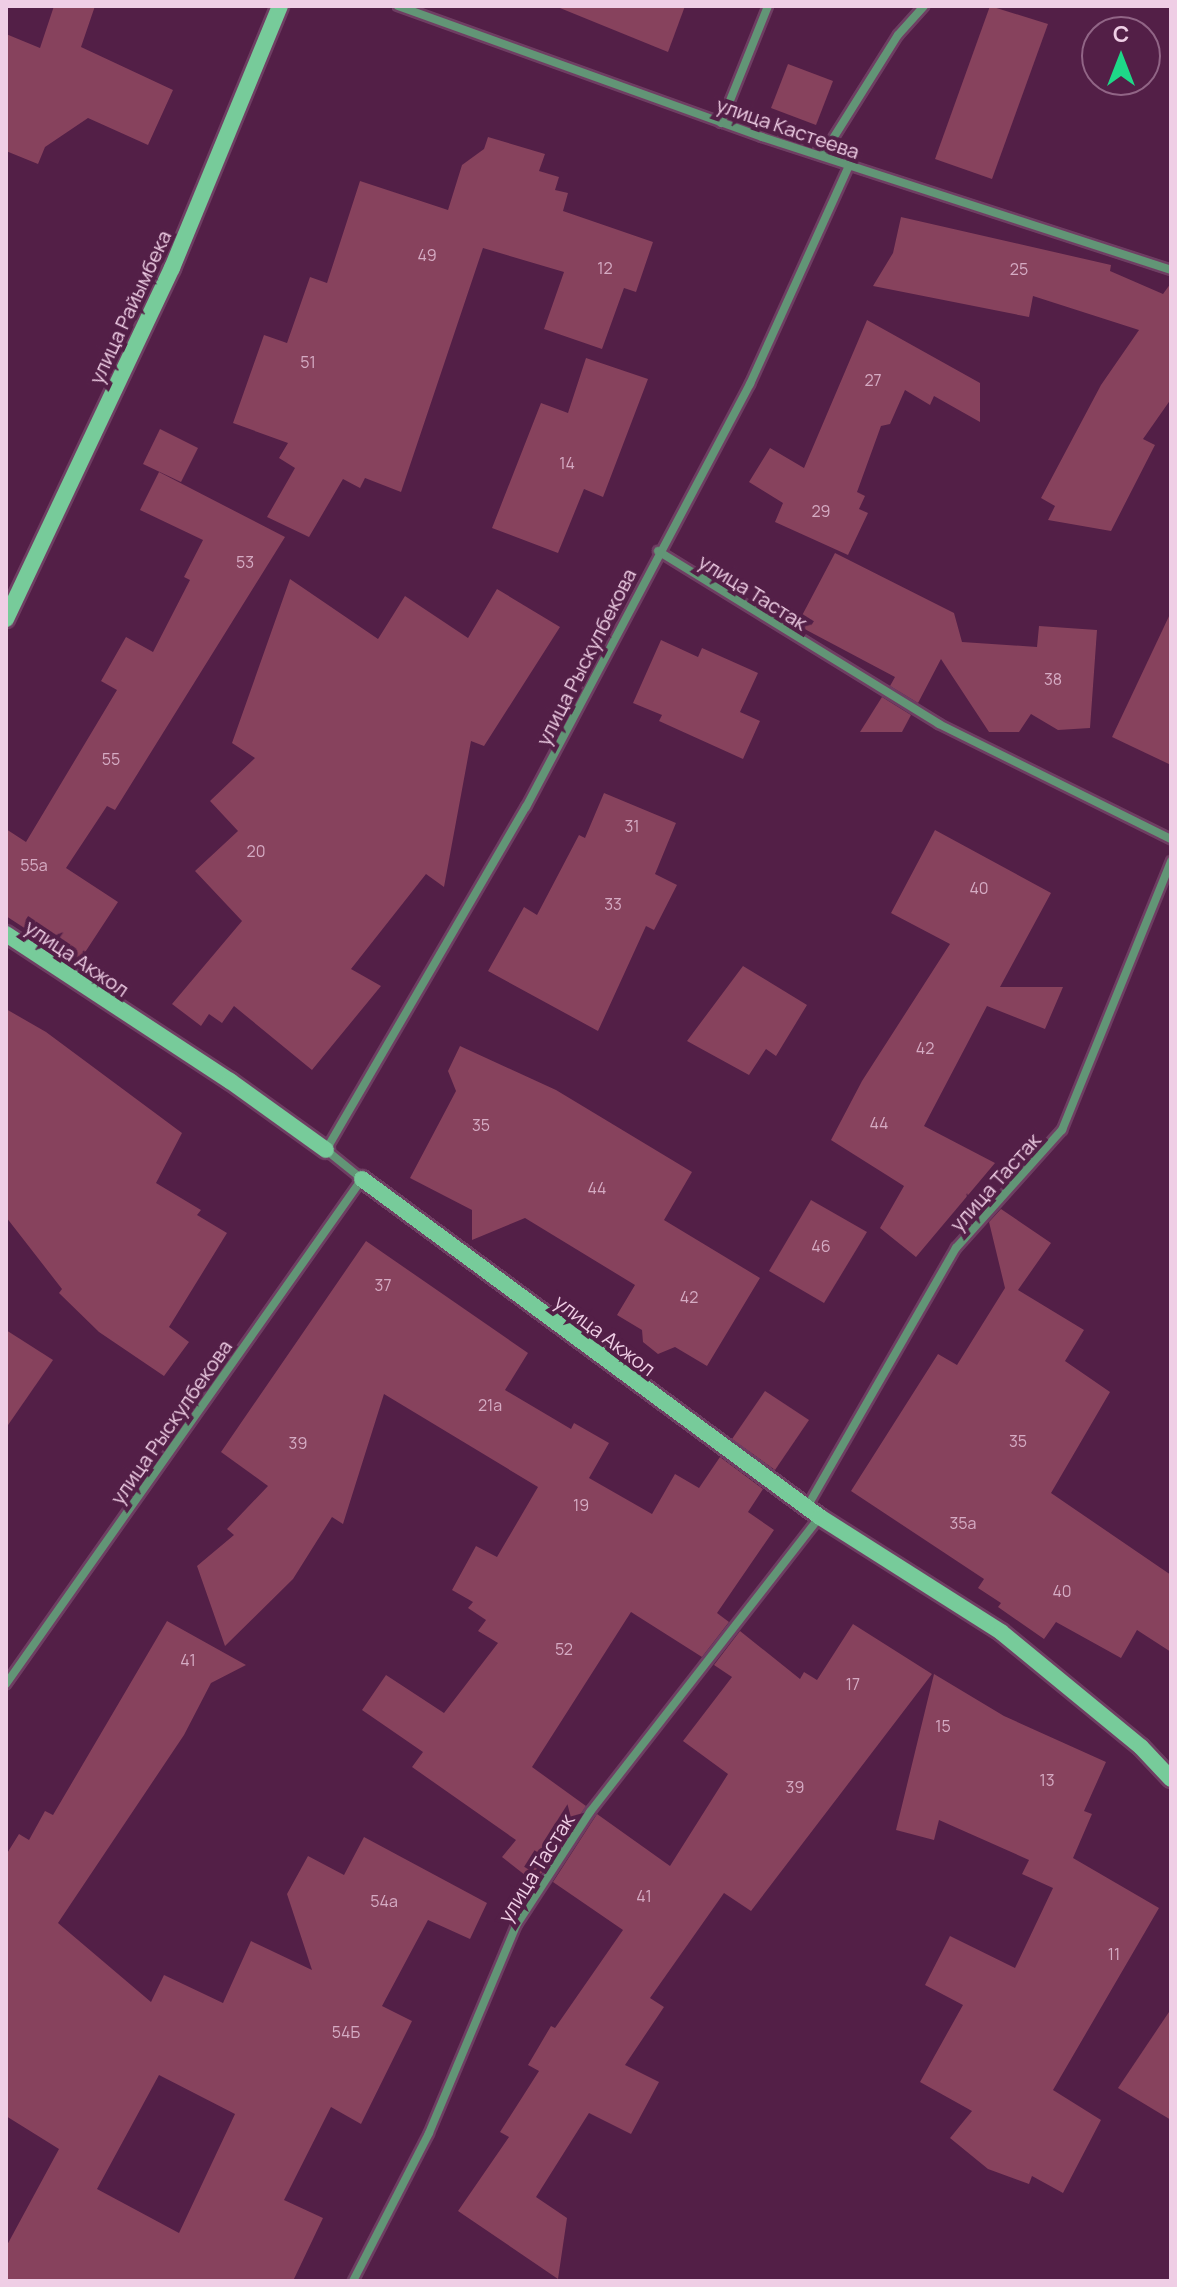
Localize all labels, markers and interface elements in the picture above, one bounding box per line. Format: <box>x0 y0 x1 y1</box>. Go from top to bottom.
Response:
north arrow <box>1081 16 1161 96</box>
text: С <box>1113 19 1129 49</box>
street label: улица Кастеева <box>713 92 863 164</box>
street label: улица Райымбека <box>84 226 176 388</box>
house number: 49 <box>417 245 437 265</box>
house number: 12 <box>597 258 613 278</box>
house number: 25 <box>1010 259 1028 279</box>
house number: 51 <box>300 352 316 372</box>
house number: 27 <box>864 370 882 390</box>
house number: 14 <box>559 453 575 473</box>
house number: 29 <box>811 501 831 521</box>
street label: улица Тастак <box>694 549 812 635</box>
house number: 53 <box>236 552 254 572</box>
street label: улица Рыскулбекова <box>531 565 641 749</box>
house number: 38 <box>1044 669 1062 689</box>
house number: 55 <box>102 749 120 769</box>
house number: 31 <box>624 816 640 836</box>
house number: 20 <box>247 841 265 861</box>
house number: 55а <box>20 855 48 875</box>
house number: 40 <box>969 878 989 898</box>
house number: 33 <box>604 894 622 914</box>
street label: улица Акжол <box>21 915 133 1001</box>
house number: 42 <box>916 1038 934 1058</box>
house number: 44 <box>869 1113 889 1133</box>
house number: 35 <box>472 1115 490 1135</box>
street label: улица Тастак <box>945 1128 1045 1236</box>
house number: 44 <box>587 1178 607 1198</box>
house number: 46 <box>811 1236 831 1256</box>
house number: 37 <box>375 1275 391 1295</box>
house number: 42 <box>680 1287 698 1307</box>
street label: улица Акжол <box>550 1289 660 1381</box>
street label: улица Рыскулбекова <box>105 1335 237 1509</box>
house number: 21а <box>478 1395 502 1415</box>
house number: 35 <box>1009 1431 1027 1451</box>
house number: 39 <box>289 1433 307 1453</box>
house number: 19 <box>573 1495 589 1515</box>
house number: 35а <box>950 1513 976 1533</box>
house number: 40 <box>1052 1581 1072 1601</box>
house number: 52 <box>555 1639 573 1659</box>
house number: 41 <box>180 1650 196 1670</box>
house number: 17 <box>846 1674 860 1694</box>
house number: 15 <box>935 1716 951 1736</box>
house number: 13 <box>1039 1770 1055 1790</box>
house number: 39 <box>786 1777 804 1797</box>
street label: улица Тастак <box>493 1809 579 1927</box>
house number: 41 <box>636 1886 652 1906</box>
house number: 54а <box>370 1891 398 1911</box>
house number: 11 <box>1108 1944 1120 1964</box>
house number: 54Б <box>332 2022 360 2042</box>

